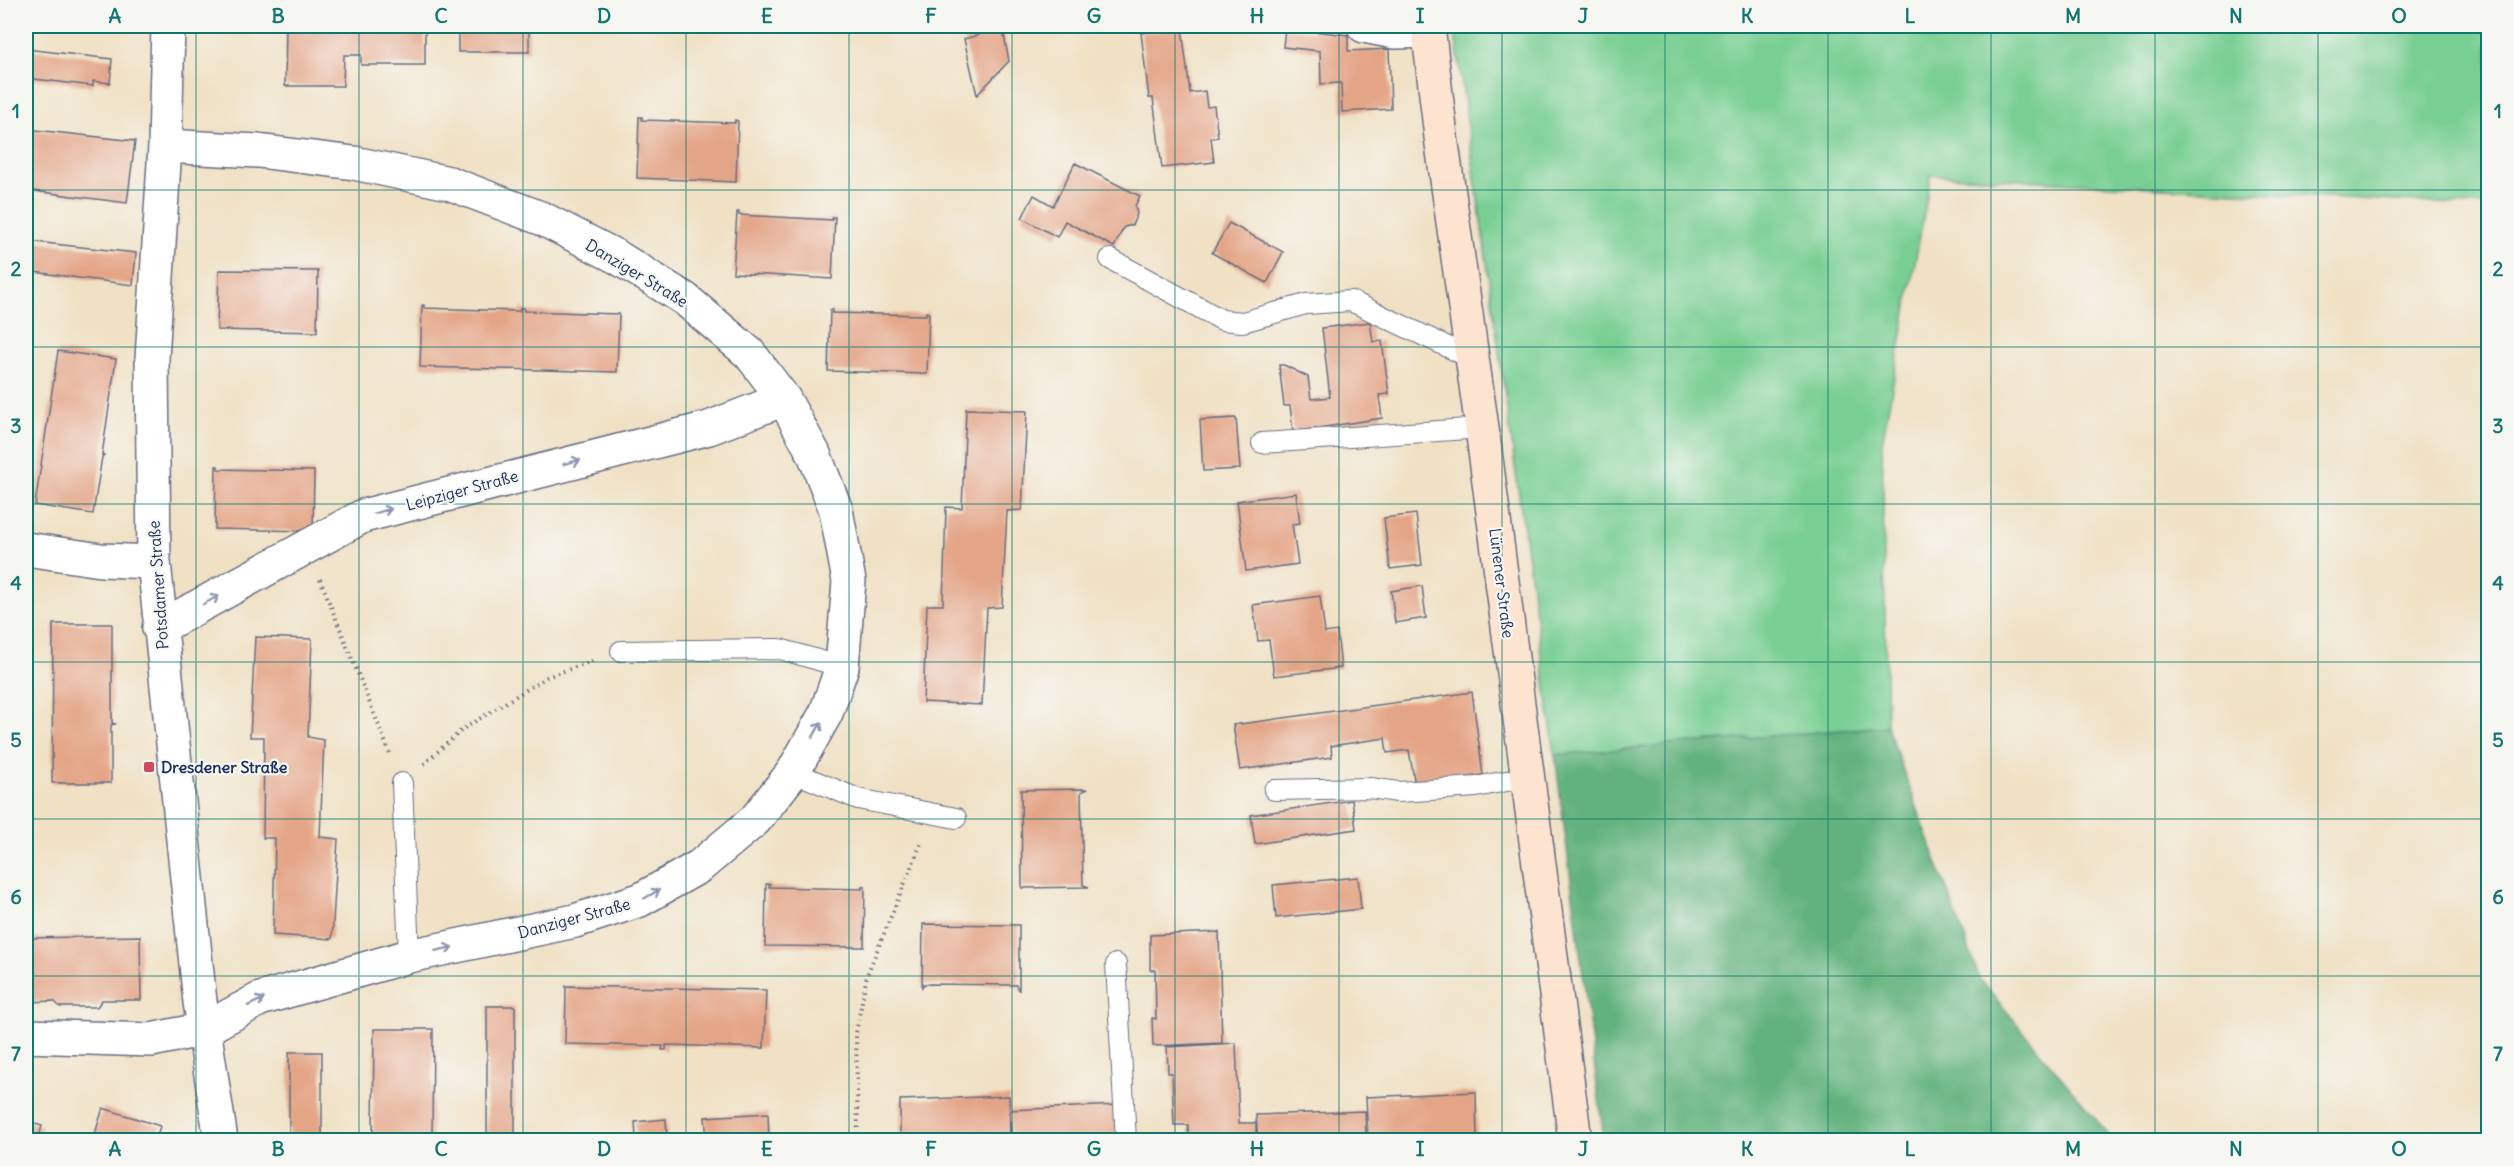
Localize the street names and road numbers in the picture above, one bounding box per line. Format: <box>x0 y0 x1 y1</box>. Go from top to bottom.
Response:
street label: Danziger Straße <box>582 235 692 311</box>
street label: Leipziger Straße <box>404 465 520 515</box>
street label: Potsdamer Straße <box>144 520 172 650</box>
street label: Lünener Straße <box>1485 527 1519 639</box>
street label: Danziger Straße <box>516 893 632 943</box>

